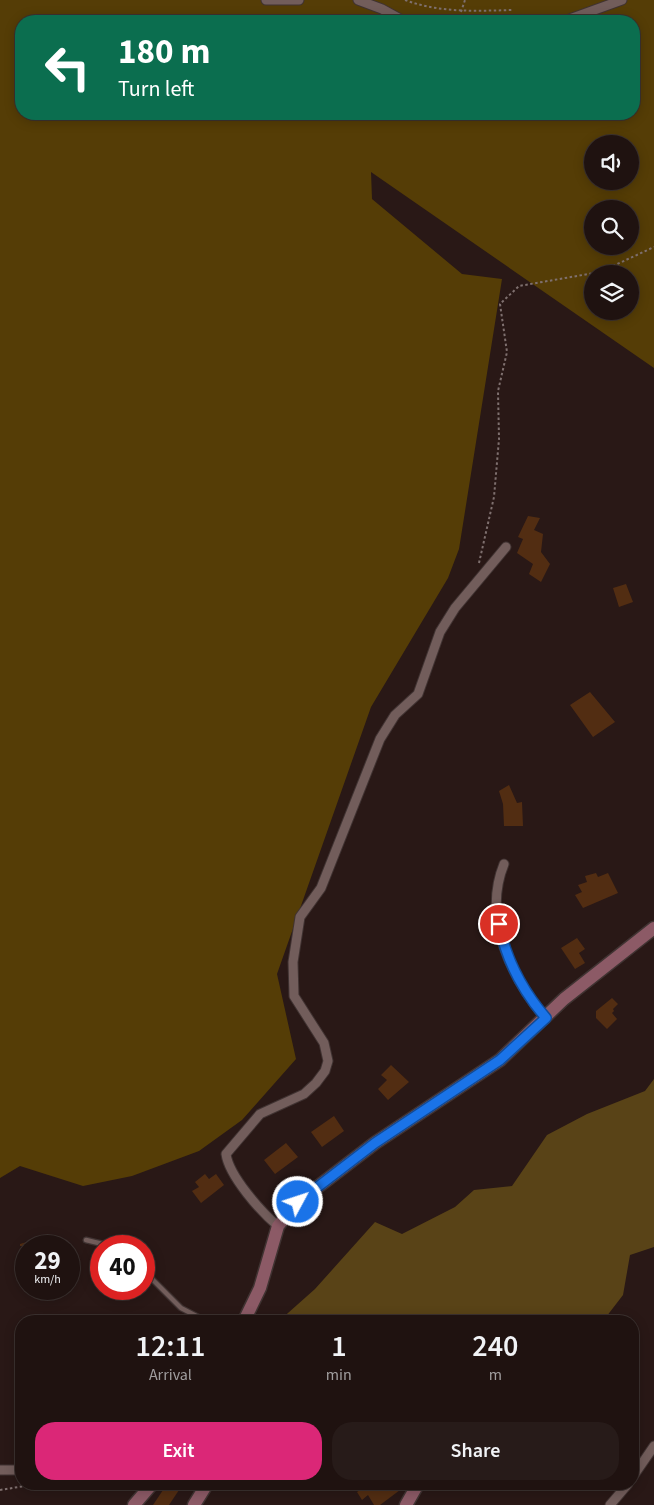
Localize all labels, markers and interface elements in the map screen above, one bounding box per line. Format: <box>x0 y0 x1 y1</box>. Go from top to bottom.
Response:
text: 180 m <box>118 27 210 77</box>
icon: left <box>35 35 100 100</box>
text: Turn left <box>118 73 194 105</box>
map controls <box>584 135 639 320</box>
button: sound <box>584 135 639 190</box>
button: search <box>584 200 639 255</box>
button: layers <box>584 265 639 320</box>
pin <box>478 903 520 945</box>
icon: arrive <box>485 910 513 938</box>
position arrow <box>271 1175 323 1227</box>
speed limit sign: 40 <box>90 1235 155 1300</box>
text: 29 <box>34 1243 61 1279</box>
text: km/h <box>34 1271 61 1288</box>
text: 12:11 <box>136 1325 205 1368</box>
text: 1 <box>331 1325 347 1368</box>
text: 240 <box>472 1325 518 1368</box>
text: Arrival <box>149 1364 192 1386</box>
text: min <box>326 1364 352 1386</box>
text: m <box>489 1364 502 1386</box>
button: Exit <box>35 1422 322 1480</box>
button: Share <box>332 1422 619 1480</box>

